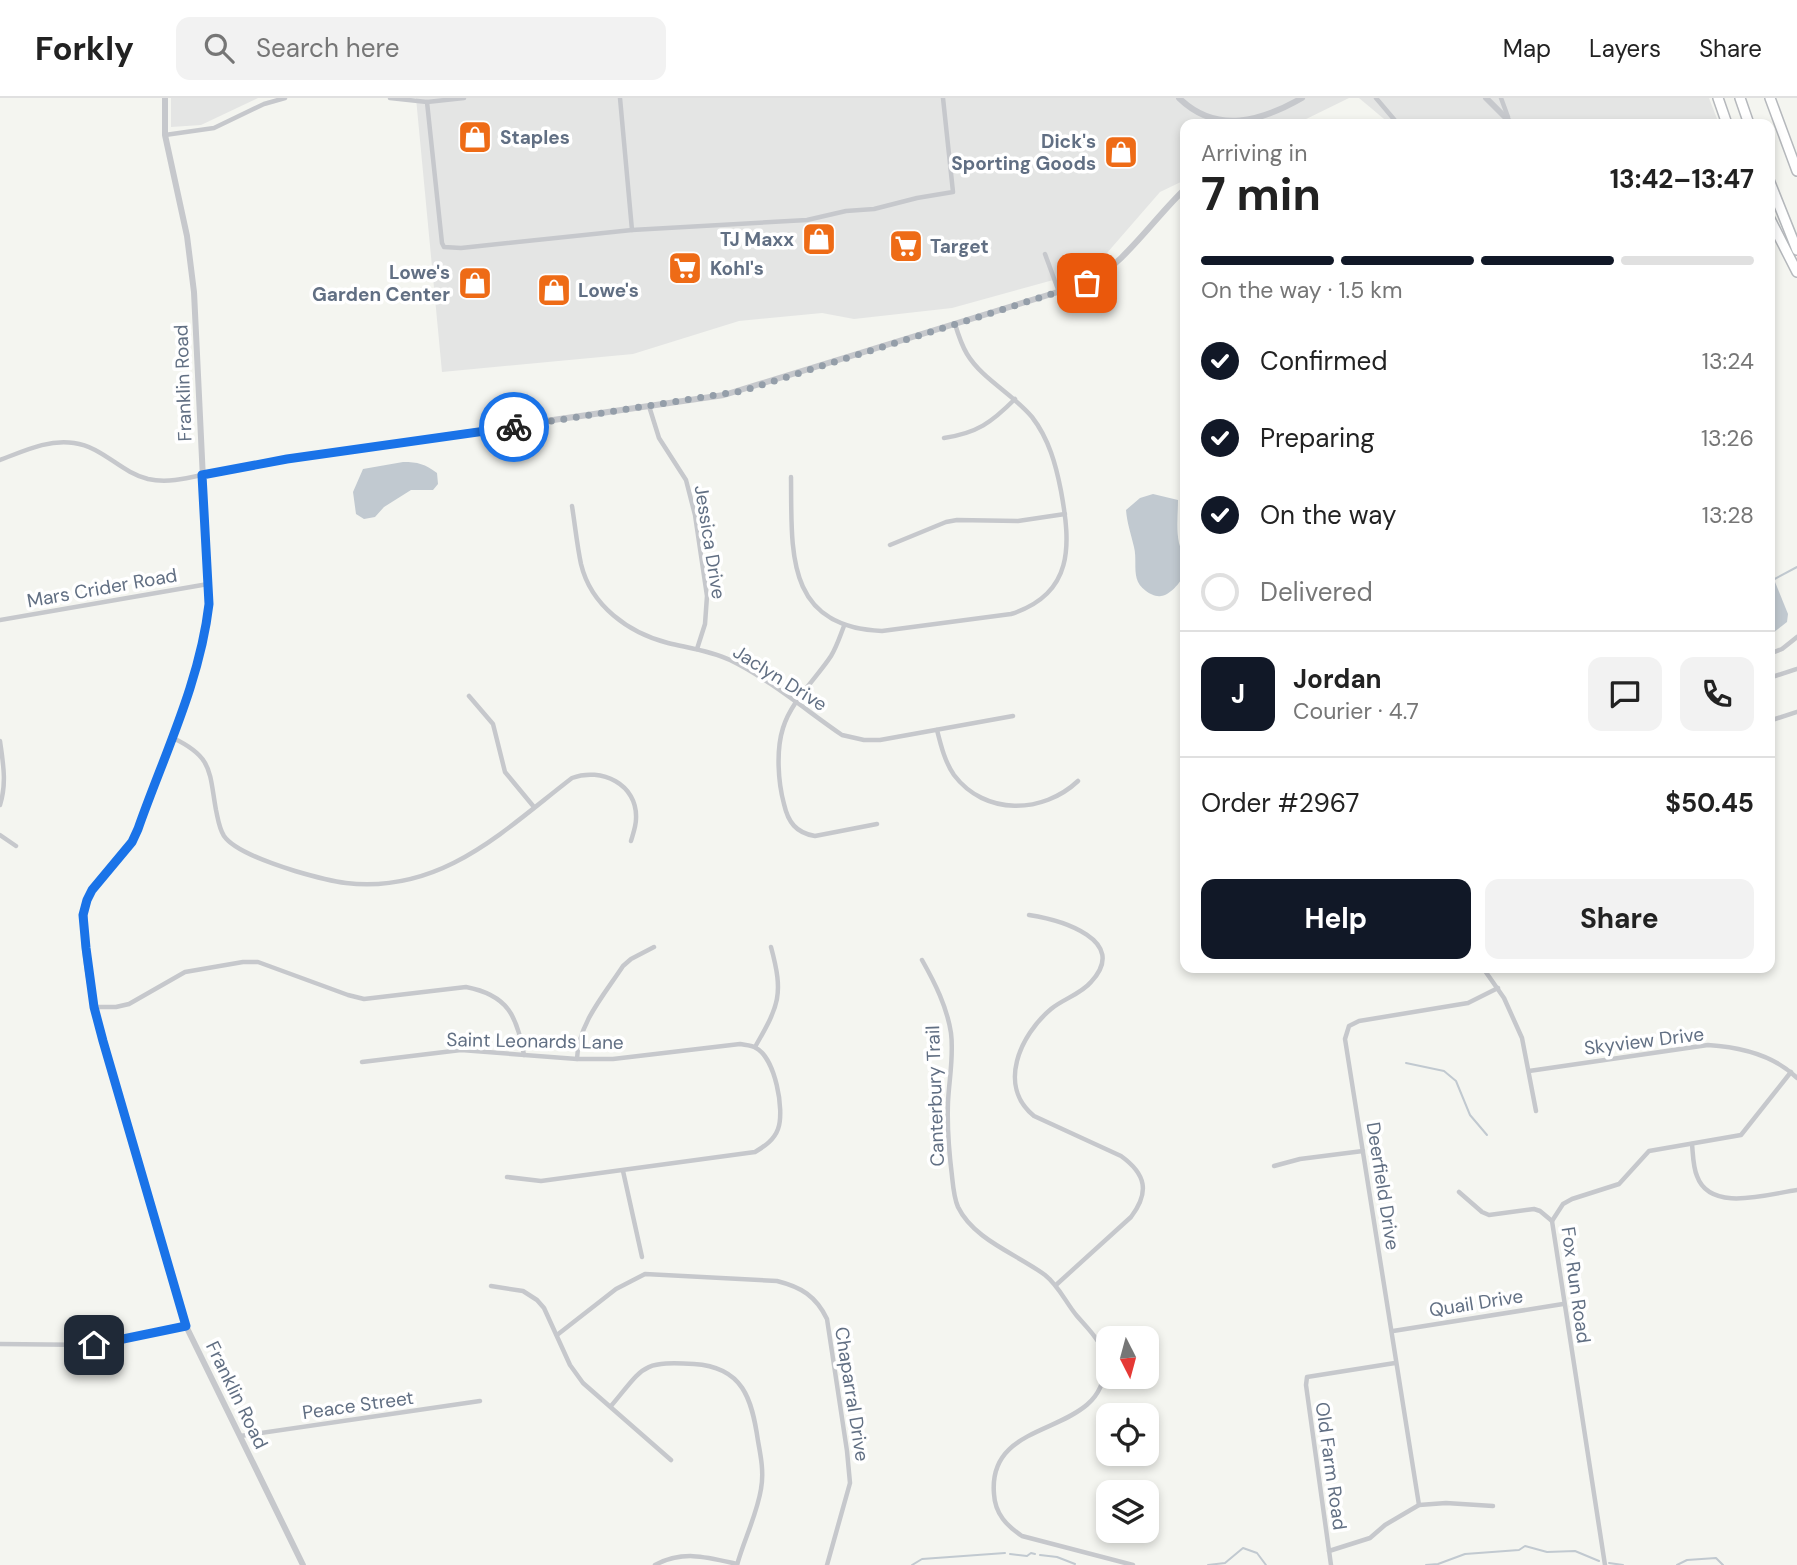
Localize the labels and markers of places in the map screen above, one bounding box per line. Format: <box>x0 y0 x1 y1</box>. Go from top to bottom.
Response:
shop icon: Staples <box>456 118 494 156</box>
place label: Staples <box>500 125 570 150</box>
place label: Dick's Sporting Goods <box>951 129 1096 176</box>
shop icon: Dick's Sporting Goods <box>1102 133 1140 171</box>
shop icon: TJ Maxx <box>800 220 838 258</box>
place label: TJ Maxx <box>720 227 794 252</box>
supermarket icon: Target <box>887 227 925 265</box>
place label: Target <box>930 234 989 259</box>
supermarket icon: Kohl's <box>666 249 704 287</box>
pin <box>1057 253 1117 313</box>
place label: Kohl's <box>710 256 764 281</box>
place label: Lowe's Garden Center <box>312 260 450 307</box>
shop icon: Lowe's Garden Center <box>456 264 494 302</box>
shop icon: Lowe's <box>535 271 573 309</box>
place label: Lowe's <box>578 278 639 303</box>
pin <box>64 1315 124 1375</box>

